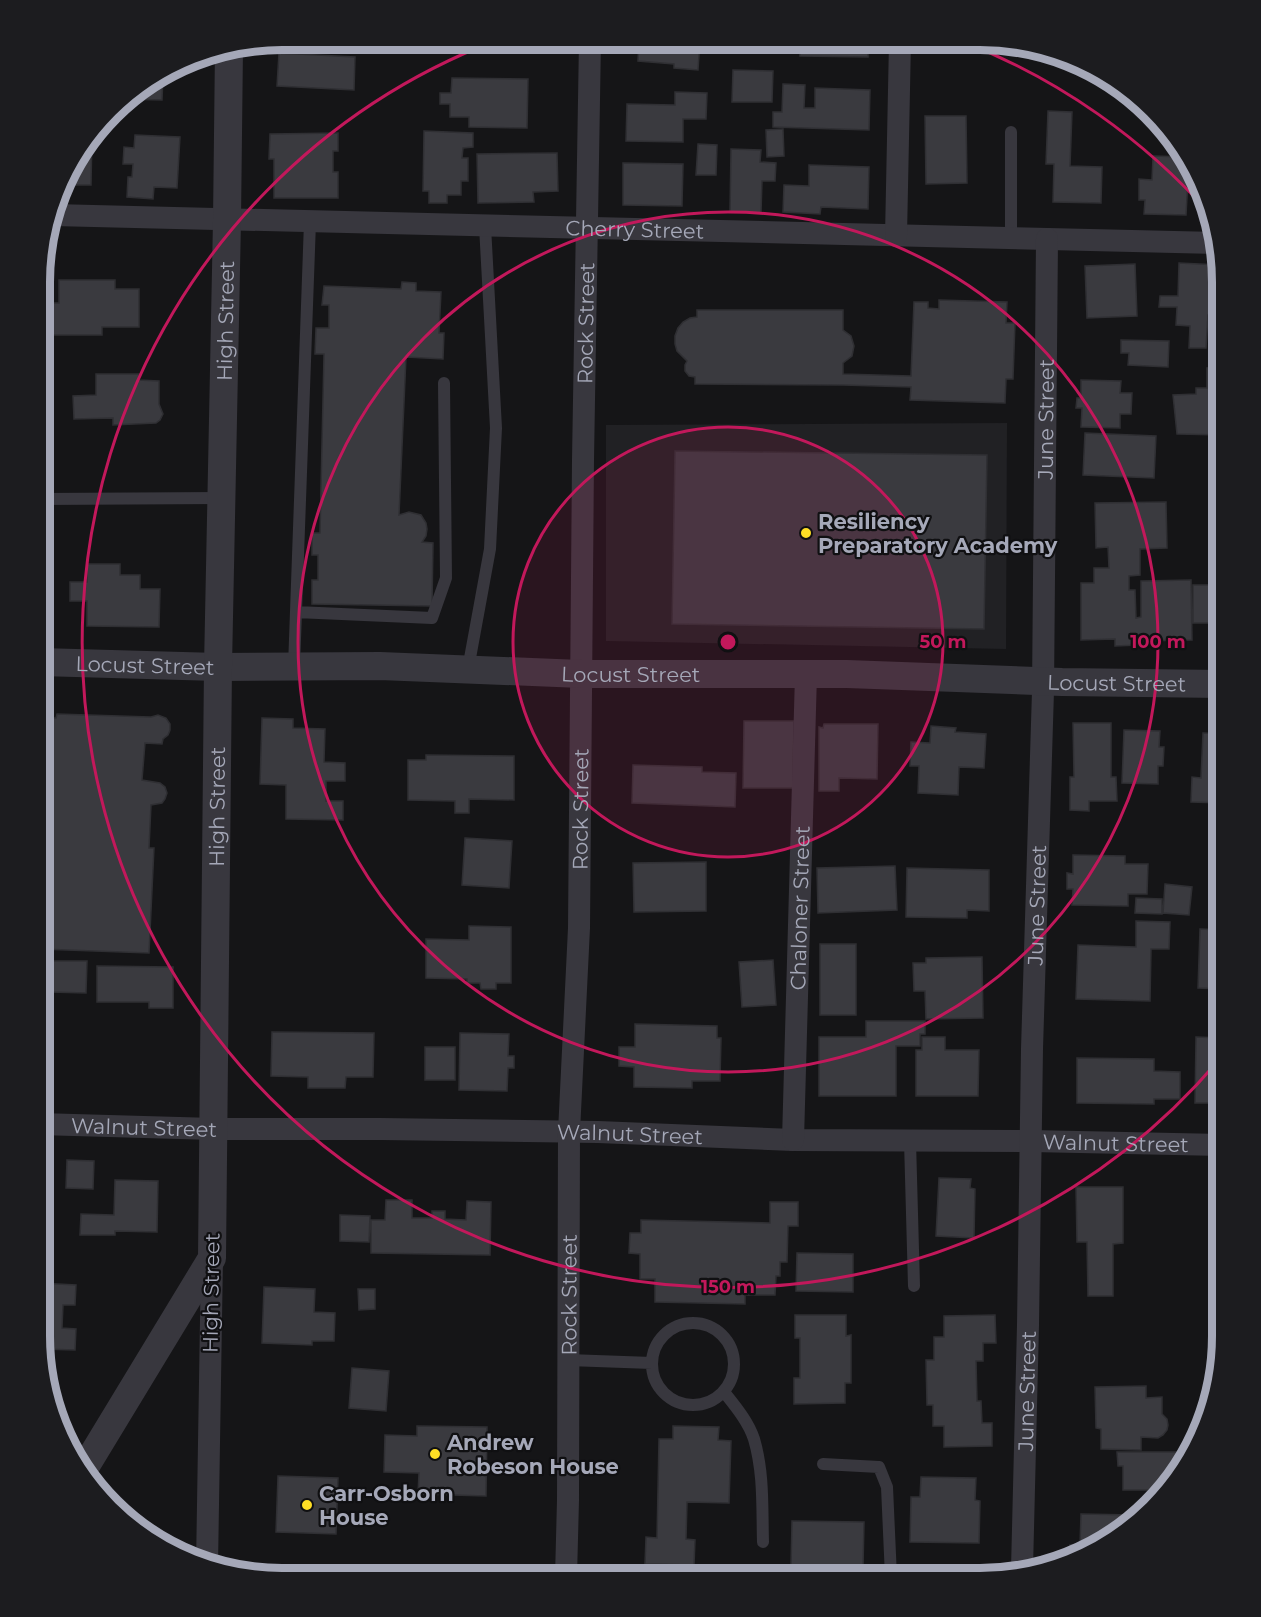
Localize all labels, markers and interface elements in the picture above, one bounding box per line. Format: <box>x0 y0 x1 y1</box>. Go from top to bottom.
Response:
street label: Cherry Street <box>565 215 704 243</box>
street label: High Street <box>211 260 239 381</box>
street label: Rock Street <box>572 262 599 384</box>
street label: June Street <box>1032 359 1058 481</box>
place label: Resiliency Preparatory Academy <box>818 509 1058 558</box>
marker: Resiliency Preparatory Academy <box>799 526 813 540</box>
text: 50 m <box>920 631 966 653</box>
text: 100 m <box>1130 631 1186 653</box>
centre of rings <box>718 632 738 652</box>
street label: Locust Street <box>75 650 215 679</box>
street label: Locust Street <box>561 661 700 687</box>
street label: Locust Street <box>1047 669 1186 696</box>
street label: High Street <box>203 747 230 867</box>
street label: Rock Street <box>567 748 593 870</box>
street label: Chaloner Street <box>785 825 814 991</box>
street label: June Street <box>1022 845 1051 967</box>
street label: Walnut Street <box>71 1112 217 1142</box>
street label: Walnut Street <box>557 1119 703 1149</box>
street label: Walnut Street <box>1042 1129 1189 1157</box>
street label: High Street <box>197 1233 225 1353</box>
street label: Rock Street <box>556 1234 581 1356</box>
text: 150 m <box>701 1276 755 1298</box>
street label: June Street <box>1012 1330 1040 1453</box>
place label: Andrew Robeson House <box>446 1430 619 1479</box>
marker: Andrew Robeson House <box>428 1447 442 1461</box>
place label: Carr-Osborn House <box>319 1481 454 1530</box>
marker: Carr-Osborn House <box>300 1498 314 1512</box>

